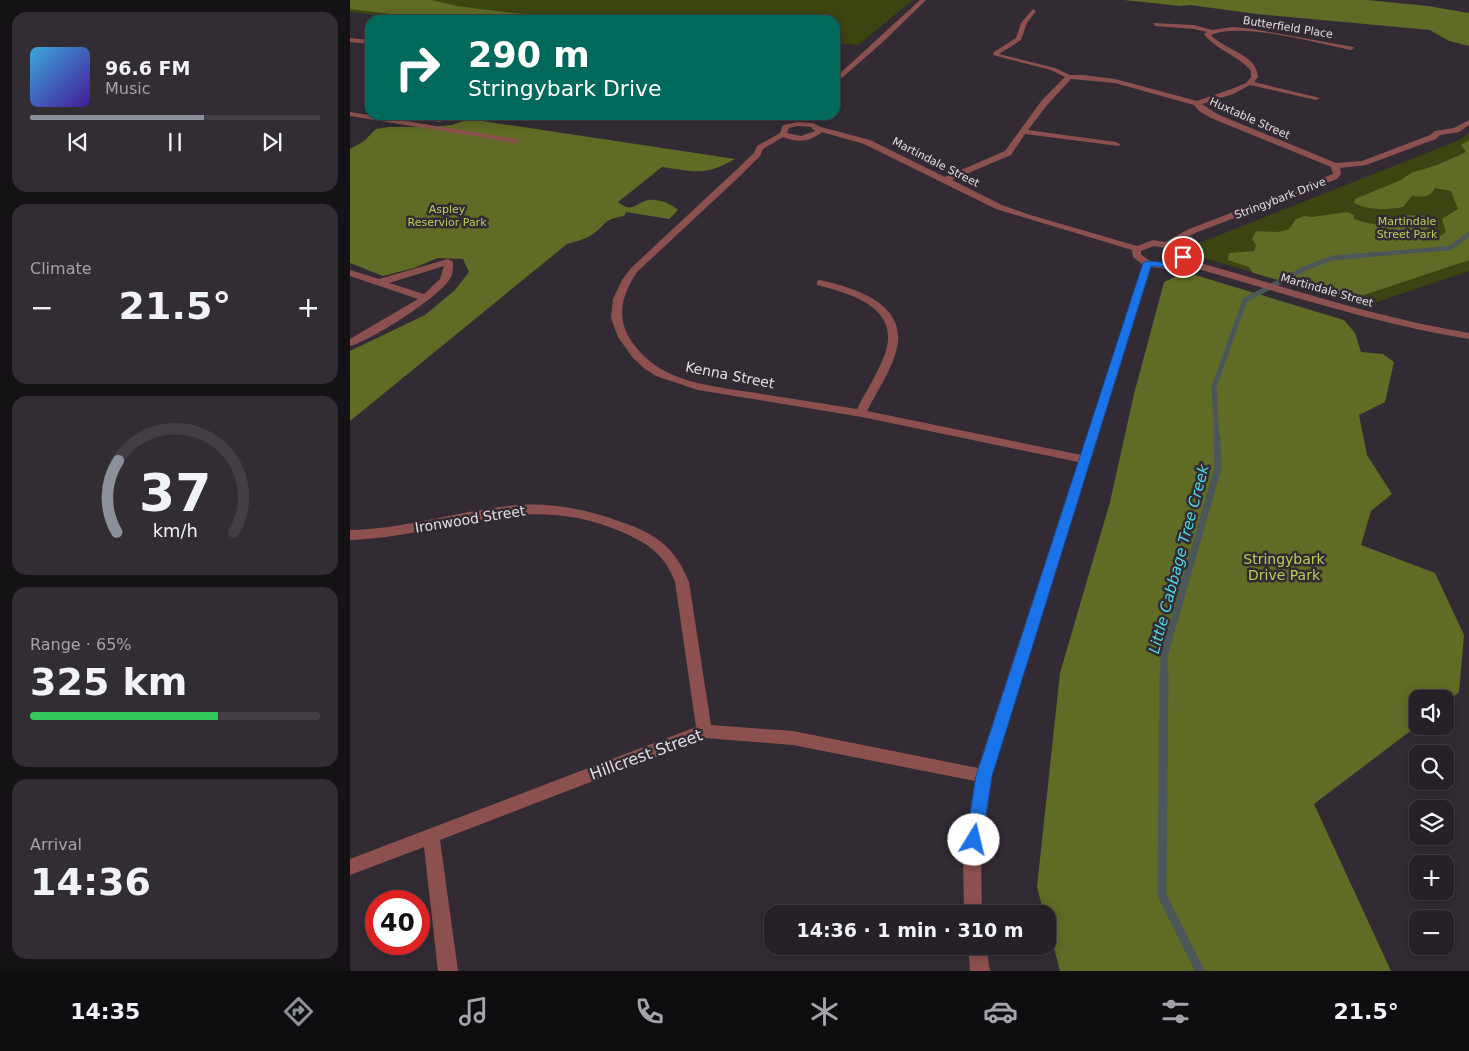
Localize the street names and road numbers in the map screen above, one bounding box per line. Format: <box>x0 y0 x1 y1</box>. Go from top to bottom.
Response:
street label: Butterfield Place <box>1242 14 1334 41</box>
street label: Huxtable Street <box>1208 95 1293 142</box>
street label: Martindale Street <box>890 135 982 190</box>
street label: Stringybark Drive <box>1233 175 1328 222</box>
street label: Martindale Street <box>1279 271 1375 310</box>
street label: Kenna Street <box>684 359 776 392</box>
street label: Ironwood Street <box>414 502 527 536</box>
street label: Hillcrest Street <box>587 725 705 784</box>

